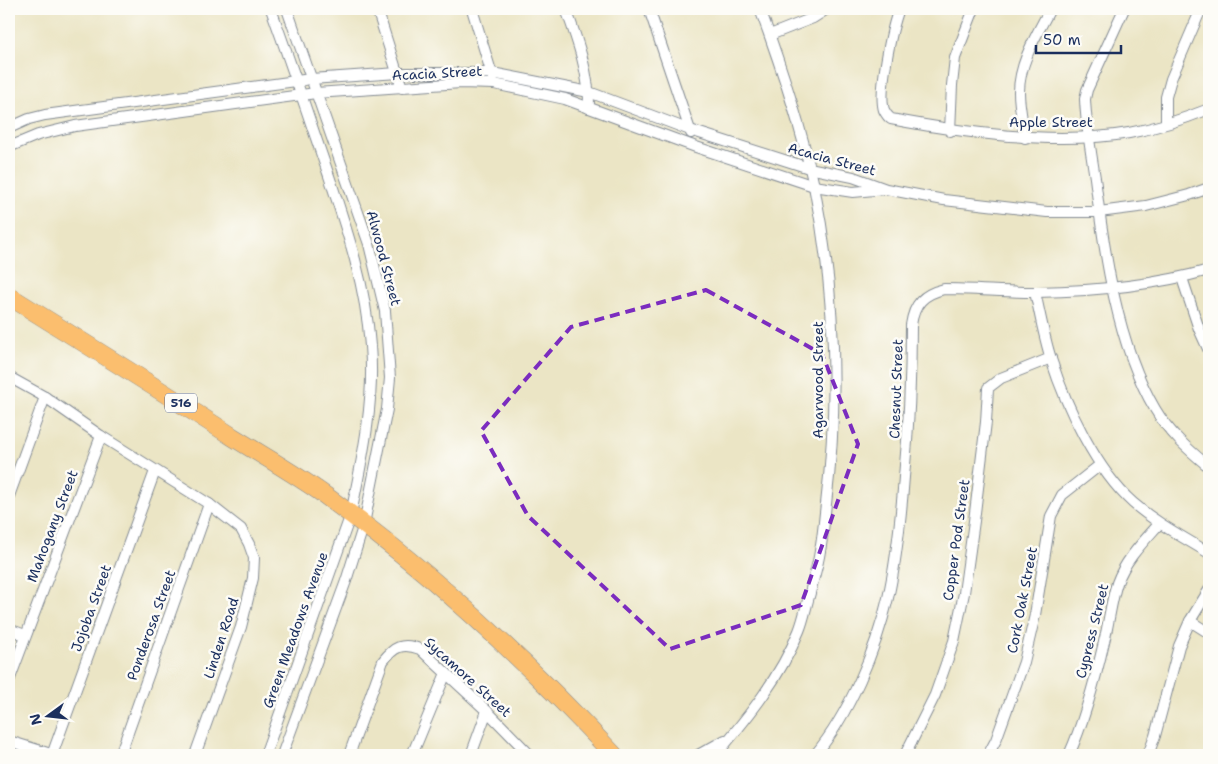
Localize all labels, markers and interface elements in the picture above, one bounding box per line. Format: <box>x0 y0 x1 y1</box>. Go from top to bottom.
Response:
scale bar <box>1036 22 1120 54</box>
text: 50 m <box>1043 30 1081 50</box>
street label: Acacia Street <box>391 62 483 84</box>
street label: Apple Street <box>1009 113 1093 131</box>
street label: Acacia Street <box>786 139 878 179</box>
street label: Alwood Street <box>363 208 405 308</box>
street label: Agarwood Street <box>809 321 827 439</box>
street label: Chesnut Street <box>885 339 907 439</box>
road number: 516 <box>165 393 197 412</box>
street label: Mahogany Street <box>22 467 82 585</box>
street label: Copper Pod Street <box>939 478 973 602</box>
street label: Cork Oak Street <box>1003 545 1041 655</box>
street label: Green Meadows Avenue <box>258 549 332 711</box>
street label: Jojoba Street <box>67 562 115 654</box>
street label: Ponderosa Street <box>123 567 179 683</box>
street label: Cypress Street <box>1072 582 1112 680</box>
street label: Linden Road <box>199 595 243 681</box>
street label: Sycamore Street <box>421 633 515 721</box>
north arrow <box>22 692 72 742</box>
text: N <box>25 712 46 727</box>

